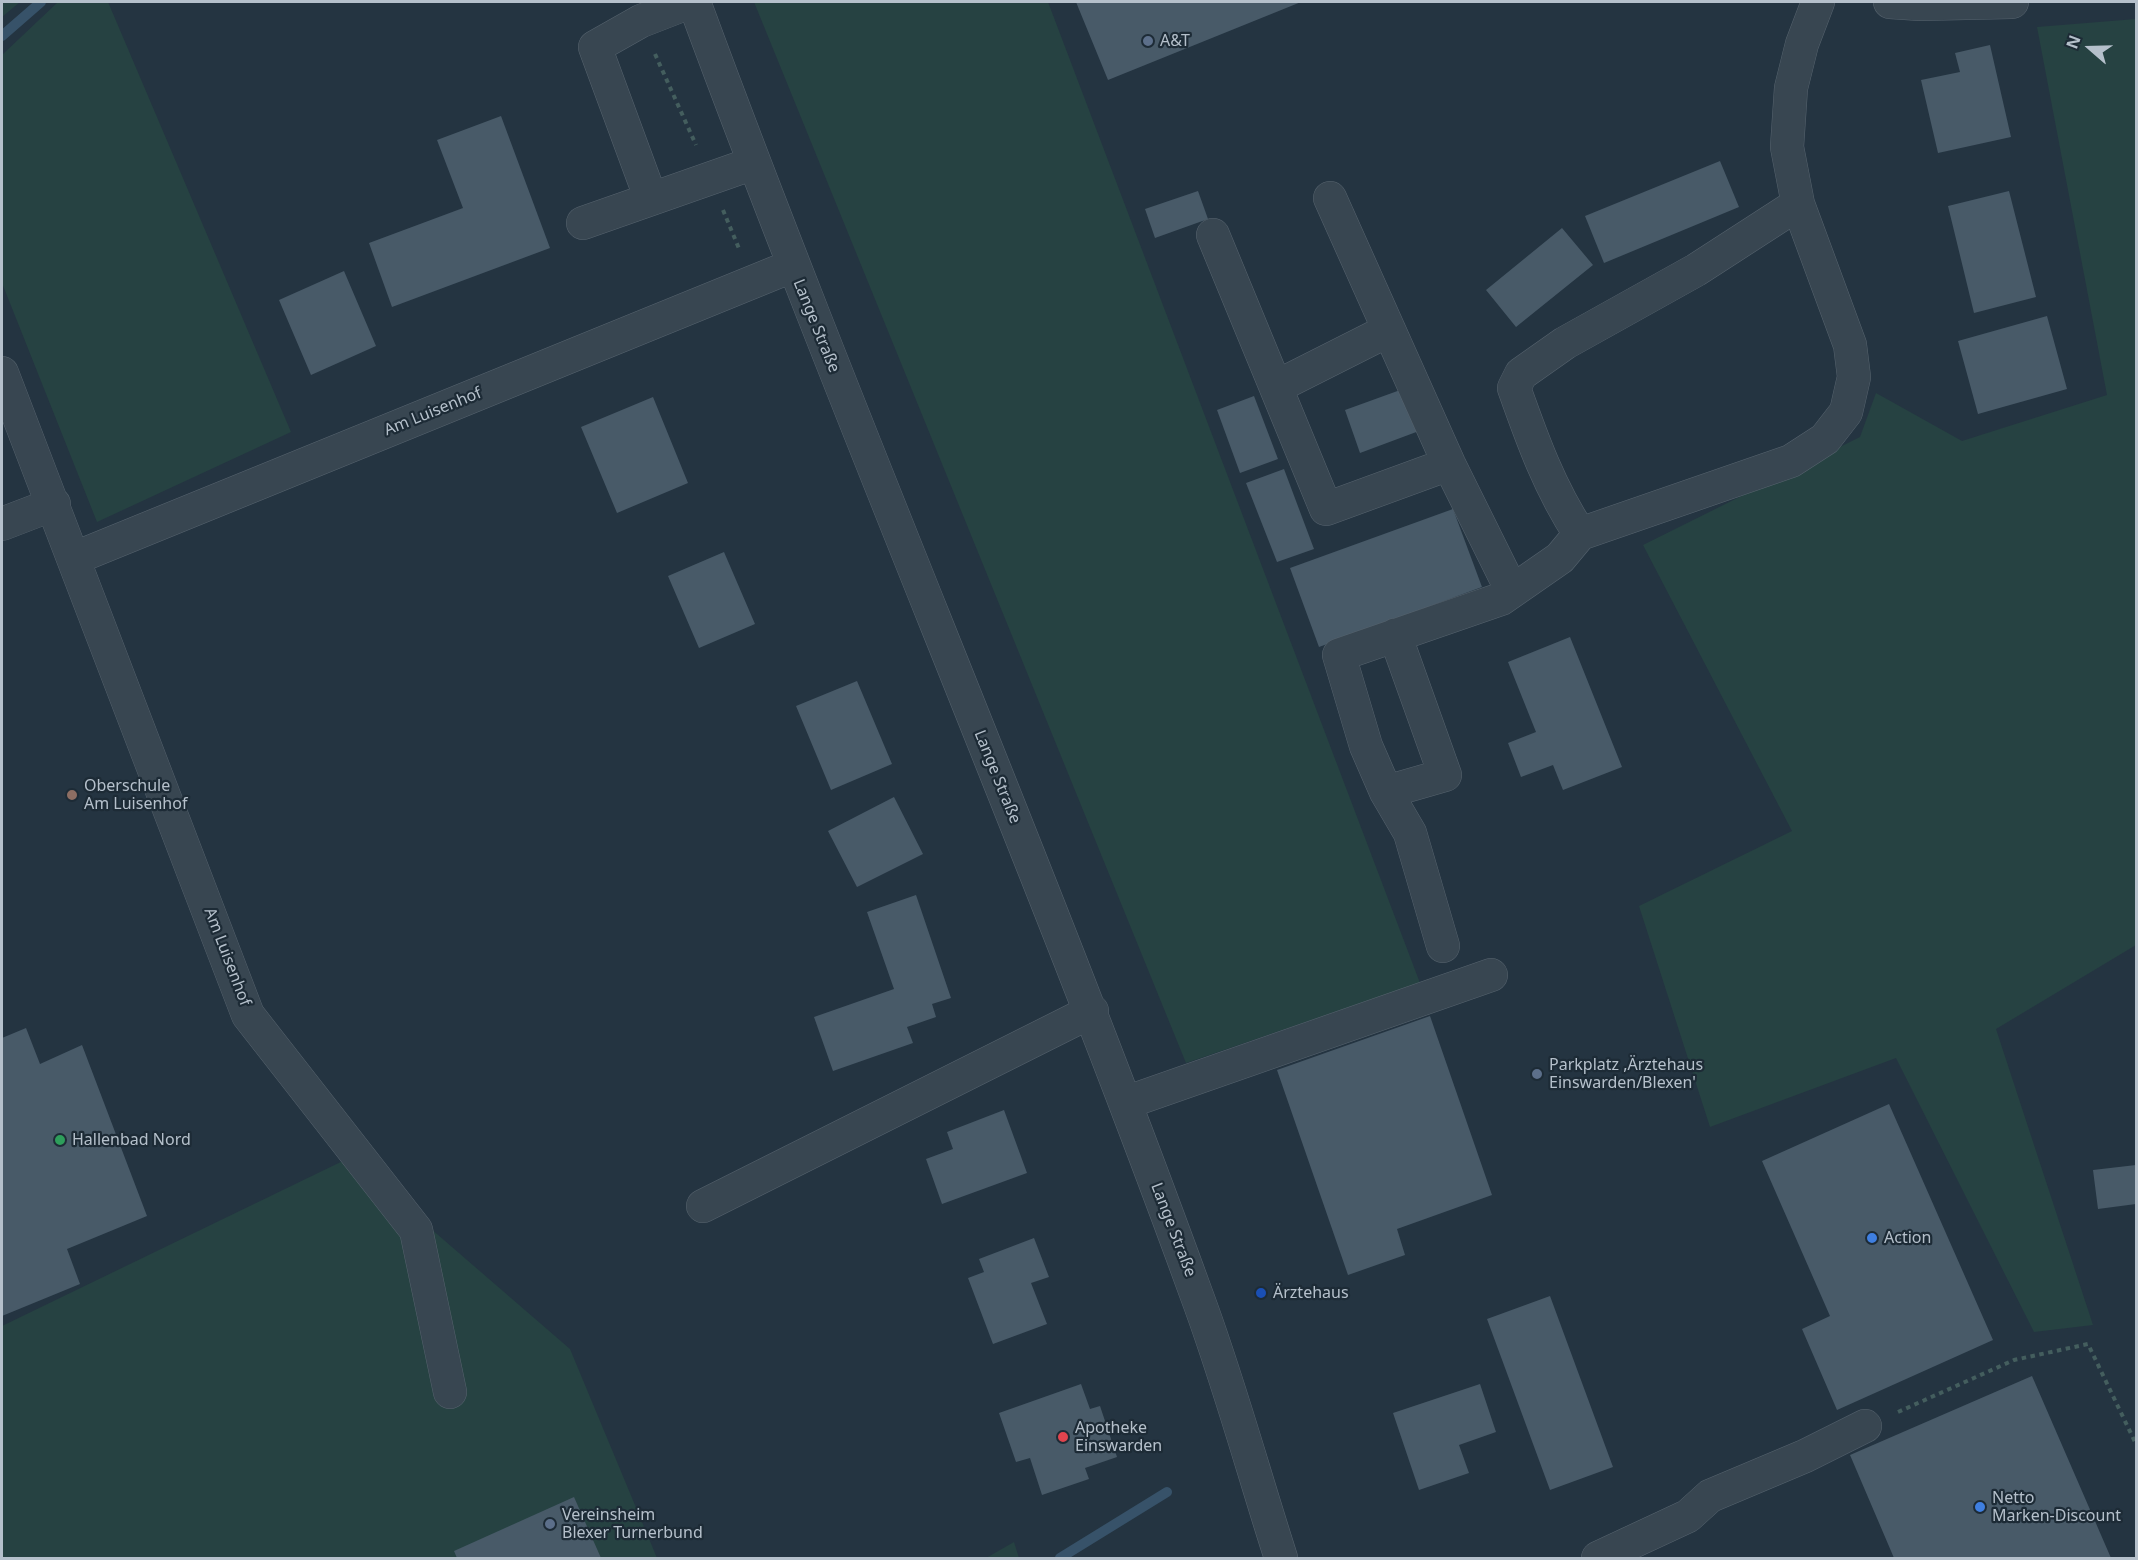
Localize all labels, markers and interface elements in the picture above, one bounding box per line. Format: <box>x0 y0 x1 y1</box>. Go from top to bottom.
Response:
north arrow <box>2060 18 2120 78</box>
place label: A&T <box>1160 31 1190 51</box>
text: N <box>2061 32 2086 52</box>
marker: A&T <box>1141 34 1155 48</box>
street label: Lange Straße <box>789 276 843 376</box>
street label: Am Luisenhof <box>381 384 485 440</box>
street label: Lange Straße <box>970 727 1024 827</box>
place label: Oberschule Am Luisenhof <box>84 776 187 814</box>
marker: Oberschule Am Luisenhof <box>65 788 79 802</box>
street label: Am Luisenhof <box>200 905 254 1009</box>
place label: Parkplatz ,Ärztehaus Einswarden/Blexen' <box>1549 1055 1703 1093</box>
marker: Parkplatz ,Ärztehaus Einswarden/Blexen' <box>1530 1067 1544 1081</box>
place label: Hallenbad Nord <box>72 1130 191 1150</box>
marker: Hallenbad Nord <box>53 1133 67 1147</box>
street label: Lange Straße <box>1146 1180 1200 1280</box>
place label: Action <box>1884 1228 1931 1248</box>
marker: Action <box>1865 1231 1879 1245</box>
place label: Ärztehaus <box>1273 1283 1349 1303</box>
marker: Ärztehaus <box>1254 1286 1268 1300</box>
place label: Apotheke Einswarden <box>1075 1418 1162 1456</box>
marker: Apotheke Einswarden <box>1056 1430 1070 1444</box>
place label: Netto Marken-Discount <box>1992 1488 2121 1526</box>
marker: Netto Marken-Discount <box>1973 1500 1987 1514</box>
place label: Vereinsheim Blexer Turnerbund <box>562 1505 703 1543</box>
marker: Vereinsheim Blexer Turnerbund <box>543 1517 557 1531</box>

